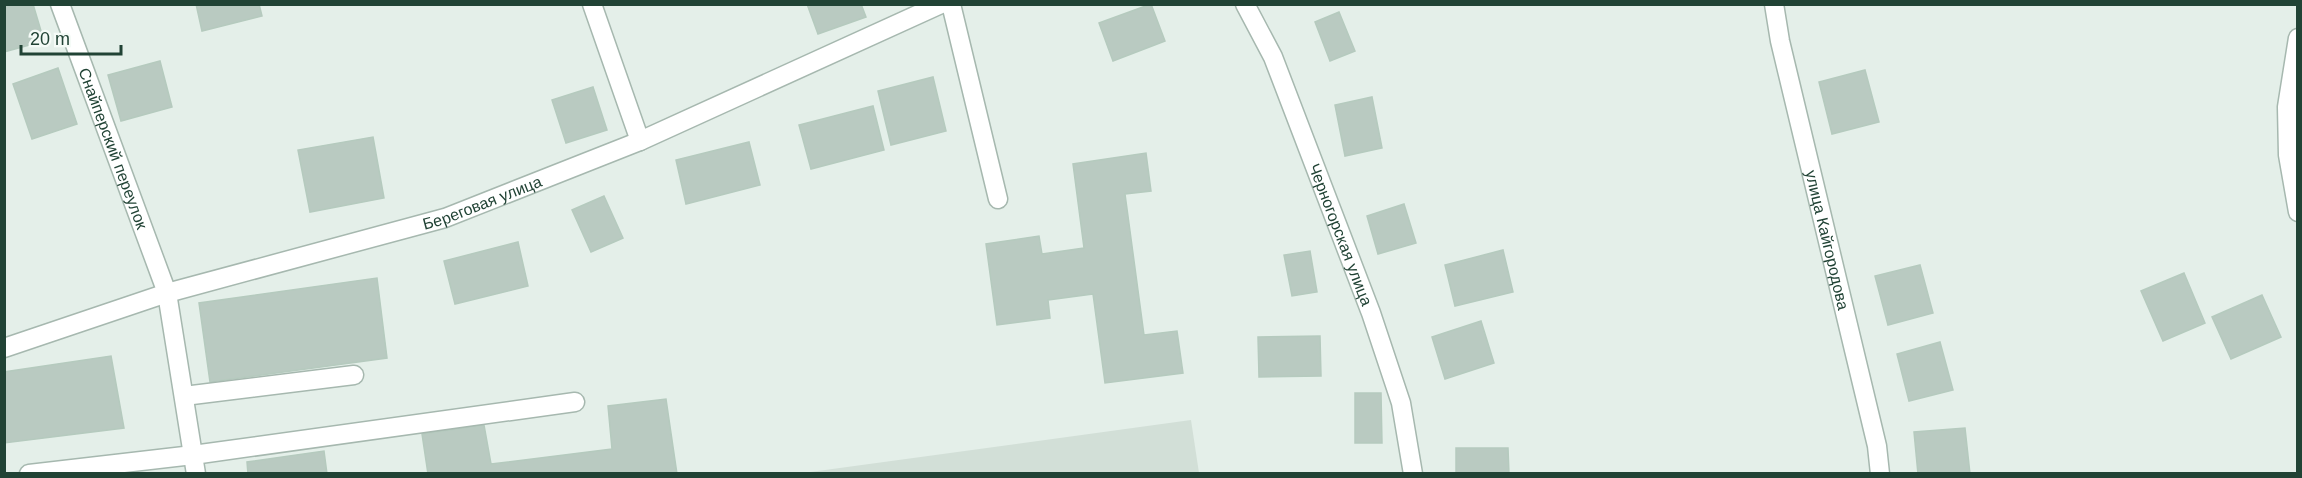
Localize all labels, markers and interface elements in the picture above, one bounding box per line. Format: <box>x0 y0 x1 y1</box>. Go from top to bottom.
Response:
scale bar <box>21 18 122 56</box>
text: 20 m <box>30 29 70 49</box>
street label: Снайперский переулок <box>76 66 151 232</box>
street label: Черногорская улица <box>1306 161 1376 308</box>
street label: улица Кайгородова <box>1803 168 1853 311</box>
street label: Береговая улица <box>421 172 544 232</box>

